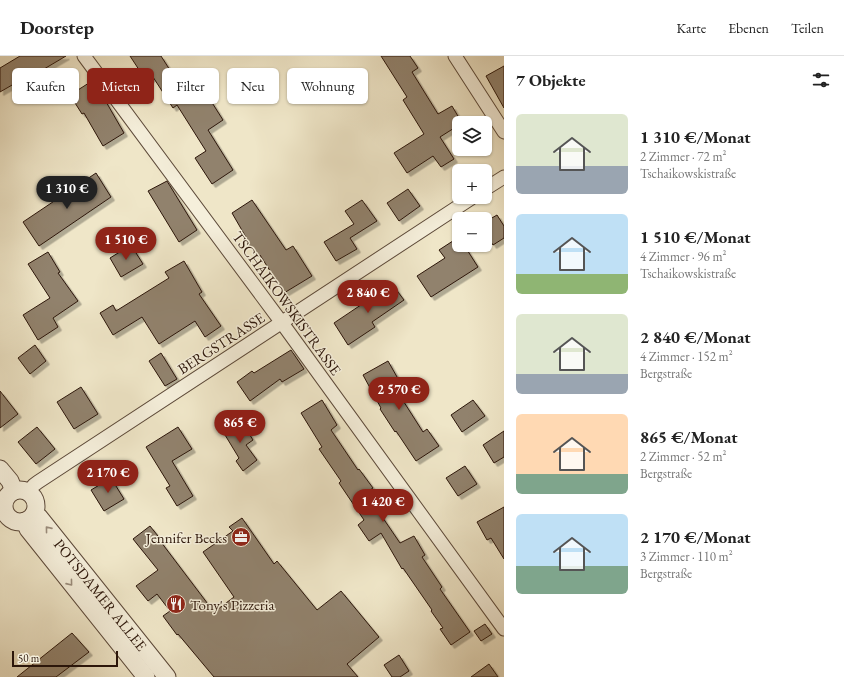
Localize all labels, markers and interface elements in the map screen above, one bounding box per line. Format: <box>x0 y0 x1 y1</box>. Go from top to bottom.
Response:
text: Doorstep <box>20 15 94 40</box>
text: Karte <box>677 19 706 37</box>
text: Ebenen <box>728 19 769 37</box>
text: Teilen <box>791 19 824 37</box>
chip: Kaufen <box>12 68 79 104</box>
chip: Mieten <box>87 68 154 104</box>
chip: Filter <box>162 68 219 104</box>
chip: Neu <box>227 68 279 104</box>
chip: Wohnung <box>287 68 368 104</box>
text: 7 Objekte <box>516 69 586 91</box>
icon: filters <box>810 69 832 91</box>
map controls <box>452 116 492 252</box>
button: layers <box>452 116 492 156</box>
text: 1 310 €/Monat <box>640 126 751 148</box>
icon: home <box>548 130 596 178</box>
text: 2 Zimmer · 72 m² <box>640 148 726 165</box>
button: + <box>452 164 492 204</box>
text: Tschaikowskistraße <box>640 165 736 182</box>
pin: 1 310 € <box>30 176 104 210</box>
text: 1 310 € <box>45 180 89 197</box>
button: − <box>452 212 492 252</box>
text: 1 510 €/Monat <box>640 226 751 248</box>
pin: 1 510 € <box>89 227 163 261</box>
street label: TSCHAIKOWSKISTRASSE <box>228 227 346 379</box>
icon: home <box>548 230 596 278</box>
text: 1 510 € <box>104 231 148 248</box>
text: 4 Zimmer · 96 m² <box>640 248 726 265</box>
text: Tschaikowskistraße <box>640 265 736 282</box>
pin: 2 840 € <box>331 280 405 314</box>
text: 2 840 € <box>346 284 390 301</box>
street label: BERGSTRASSE <box>174 308 269 378</box>
text: 2 840 €/Monat <box>640 326 751 348</box>
icon: home <box>548 330 596 378</box>
text: 4 Zimmer · 152 m² <box>640 348 733 365</box>
text: Bergstraße <box>640 365 692 382</box>
pin: 2 570 € <box>362 377 436 411</box>
text: 2 570 € <box>377 381 421 398</box>
pin: 865 € <box>212 410 268 444</box>
text: 865 € <box>223 414 257 431</box>
text: 865 €/Monat <box>640 426 738 448</box>
icon: home <box>548 430 596 478</box>
text: 2 Zimmer · 52 m² <box>640 448 726 465</box>
pin: 2 170 € <box>71 460 145 494</box>
text: 2 170 € <box>86 464 130 481</box>
text: Bergstraße <box>640 465 692 482</box>
pin: 1 420 € <box>346 489 420 523</box>
text: 1 420 € <box>361 493 405 510</box>
one-way arrow <box>46 526 53 533</box>
office icon: Jennifer Becks <box>230 526 252 548</box>
text: 2 170 €/Monat <box>640 526 751 548</box>
place label: Jennifer Becks <box>144 528 227 547</box>
icon: home <box>548 530 596 578</box>
street label: POTSDAMER ALLEE <box>50 535 152 655</box>
text: 3 Zimmer · 110 m² <box>640 548 733 565</box>
text: Bergstraße <box>640 565 692 582</box>
one-way arrow <box>66 579 73 586</box>
restaurant icon: Tony's Pizzeria <box>165 593 187 615</box>
place label: Tony's Pizzeria <box>190 595 274 614</box>
scale bar <box>12 649 118 668</box>
text: 50 m <box>18 651 39 665</box>

